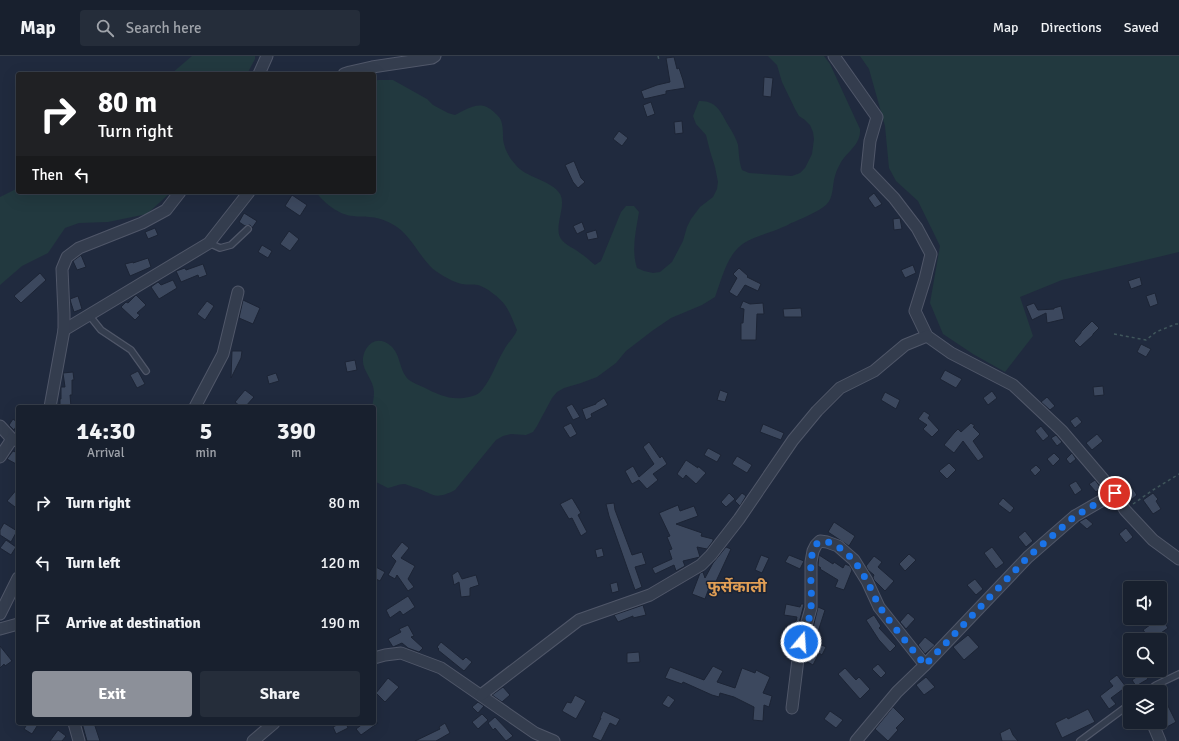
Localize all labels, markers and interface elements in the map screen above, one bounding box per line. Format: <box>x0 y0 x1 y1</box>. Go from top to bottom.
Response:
search box <box>80 10 360 46</box>
text: Map <box>20 16 56 40</box>
icon: search <box>94 17 116 39</box>
text: Search here <box>126 19 201 37</box>
text: Map <box>993 19 1019 36</box>
text: Directions <box>1041 19 1102 36</box>
text: Saved <box>1124 19 1159 36</box>
text: 80 m <box>98 86 157 120</box>
icon: right <box>32 88 84 140</box>
text: Turn right <box>98 120 173 142</box>
icon: left <box>71 164 93 186</box>
text: Then <box>32 166 63 184</box>
text: 14:30 <box>76 416 135 446</box>
text: 5 <box>200 416 212 446</box>
text: 390 <box>277 416 316 446</box>
text: Arrival <box>87 445 124 461</box>
text: min <box>196 445 217 461</box>
text: m <box>291 445 301 461</box>
pin <box>1098 476 1132 510</box>
icon: arrive <box>1104 482 1126 504</box>
icon: right <box>32 492 54 514</box>
text: Turn right <box>66 494 131 512</box>
text: 80 m <box>329 494 360 512</box>
icon: left <box>32 552 54 574</box>
text: Turn left <box>66 554 120 572</box>
text: 120 m <box>320 554 360 572</box>
district label: फुर्सेकाली <box>707 577 767 597</box>
map controls <box>1123 581 1167 729</box>
button: sound <box>1123 581 1167 625</box>
icon: arrive <box>32 612 54 634</box>
text: Arrive at destination <box>66 614 201 632</box>
text: 190 m <box>320 614 360 632</box>
position arrow <box>780 621 822 663</box>
button: search <box>1123 633 1167 677</box>
button: Exit <box>32 671 192 717</box>
button: Share <box>200 671 360 717</box>
button: layers <box>1123 685 1167 729</box>

